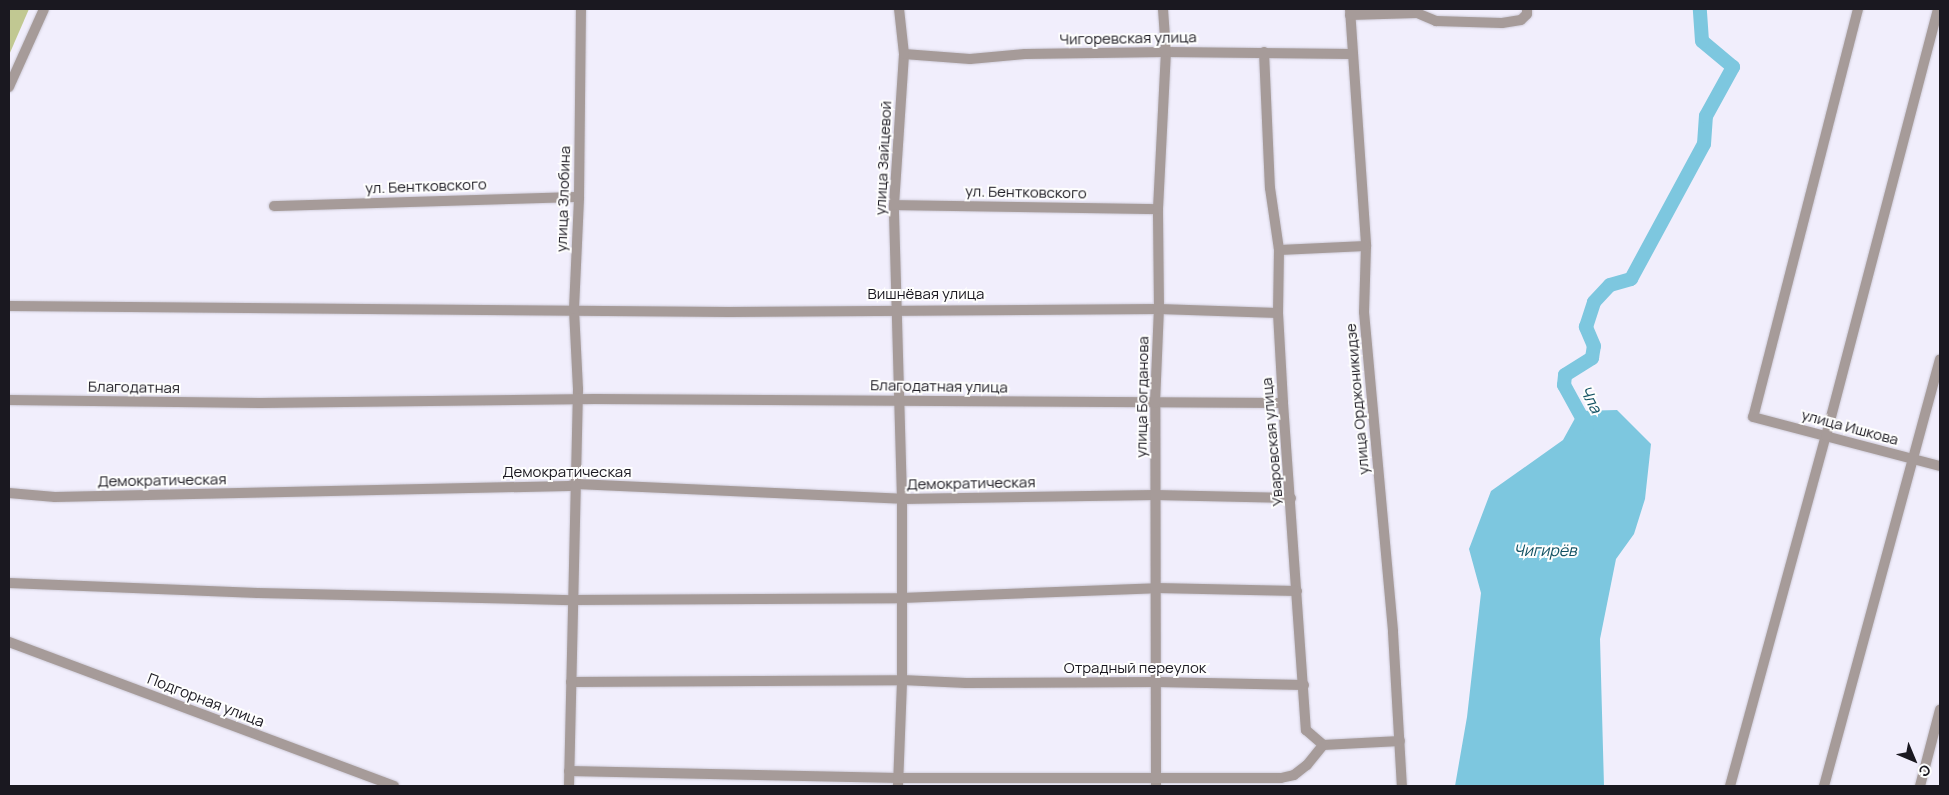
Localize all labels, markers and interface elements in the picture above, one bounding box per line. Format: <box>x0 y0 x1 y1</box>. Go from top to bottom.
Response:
street label: Чигоревская улица <box>1059 28 1197 48</box>
street label: улица Зайцевой <box>871 100 895 216</box>
street label: улица Злобина <box>552 146 574 252</box>
street label: ул. Бентковского <box>365 175 487 197</box>
street label: ул. Бентковского <box>965 182 1087 202</box>
street label: Вишнёвая улица <box>868 285 984 303</box>
street label: улица Орджоникидзе <box>1341 323 1373 475</box>
street label: улица Богданова <box>1132 336 1152 458</box>
street label: Благодатная улица <box>870 376 1008 396</box>
street label: Благодатная <box>88 377 180 397</box>
street label: Уваровская улица <box>1257 377 1287 507</box>
water label: Чла <box>1576 382 1606 416</box>
street label: улица Ишкова <box>1800 405 1900 449</box>
street label: Демократическая <box>503 463 631 481</box>
street label: Демократическая <box>97 470 227 490</box>
street label: Демократическая <box>906 473 1036 493</box>
water label: Чигирёв <box>1513 540 1577 560</box>
street label: Отрадный переулок <box>1064 659 1206 677</box>
street label: Подгорная улица <box>145 669 267 731</box>
north arrow <box>1889 735 1939 785</box>
text: С <box>1915 761 1935 781</box>

